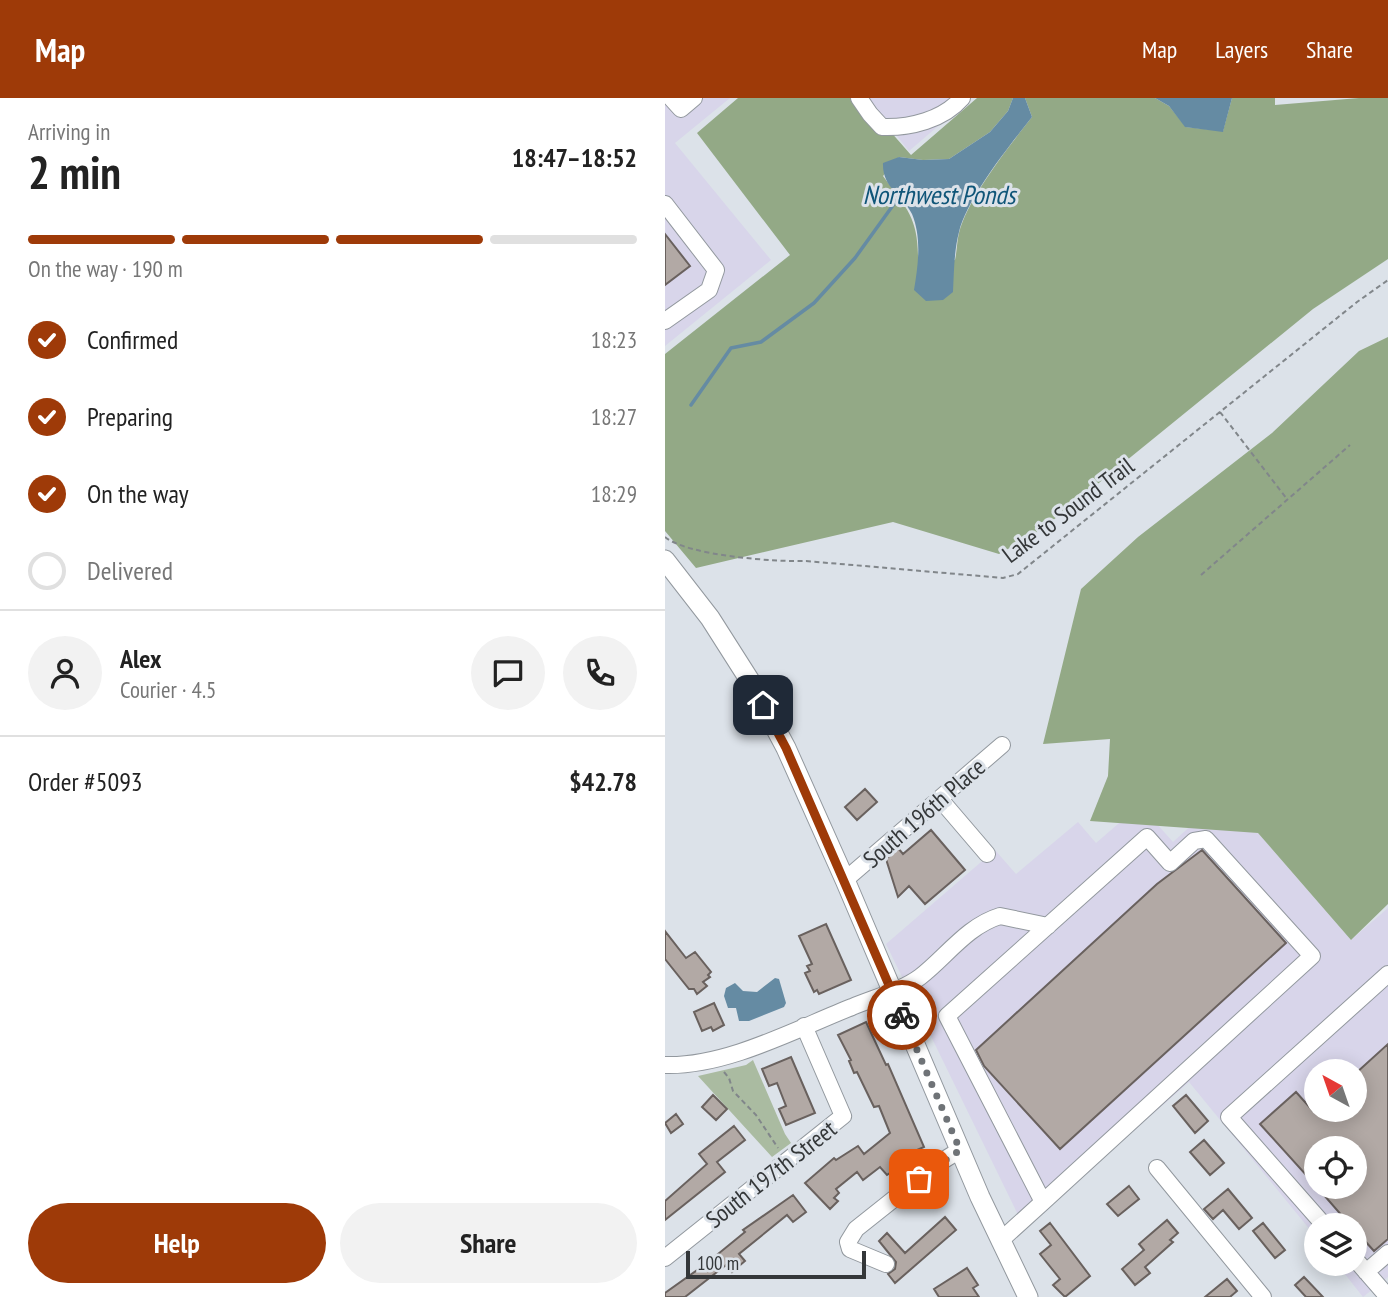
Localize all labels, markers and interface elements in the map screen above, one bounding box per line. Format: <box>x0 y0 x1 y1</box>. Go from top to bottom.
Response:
text: Map <box>35 28 85 71</box>
text: Map <box>1142 34 1177 65</box>
text: Layers <box>1215 34 1268 65</box>
text: Share <box>1306 34 1353 65</box>
text: Arriving in <box>28 117 110 146</box>
text: 18:47–18:52 <box>512 141 637 174</box>
text: 2 min <box>28 142 121 202</box>
water label: Northwest Ponds <box>863 178 1017 211</box>
text: On the way · 190 m <box>28 254 183 283</box>
icon: check <box>28 321 66 359</box>
text: Confirmed <box>87 323 178 356</box>
text: 18:23 <box>591 325 637 354</box>
icon: check <box>28 398 66 436</box>
text: Preparing <box>87 400 173 433</box>
text: 18:27 <box>591 402 637 431</box>
street label: Lake to Sound Trail <box>996 450 1140 570</box>
icon: check <box>28 475 66 513</box>
text: On the way <box>87 477 189 510</box>
text: 18:29 <box>591 479 637 508</box>
text: Delivered <box>87 554 173 587</box>
button: person <box>28 636 102 710</box>
button: chat <box>471 636 545 710</box>
button: phone <box>563 636 637 710</box>
text: Alex <box>120 642 161 675</box>
text: Courier · 4.5 <box>120 675 216 704</box>
pin <box>733 675 793 735</box>
icon: home <box>744 686 782 724</box>
street label: South 196th Place <box>856 751 992 875</box>
text: Order #5093 <box>28 765 143 798</box>
text: $42.78 <box>569 765 637 798</box>
courier <box>867 980 937 1050</box>
icon: bike <box>883 996 921 1034</box>
north arrow <box>1304 1059 1367 1122</box>
map controls <box>1304 1059 1367 1276</box>
street label: South 197th Street <box>699 1113 843 1235</box>
button: locate <box>1304 1136 1367 1199</box>
pin <box>889 1149 949 1209</box>
icon: bag <box>900 1160 938 1198</box>
button: Help <box>28 1203 326 1283</box>
button: Share <box>340 1203 637 1283</box>
button: layers <box>1304 1213 1367 1276</box>
scale bar <box>686 1248 866 1280</box>
text: 100 m <box>697 1251 739 1275</box>

